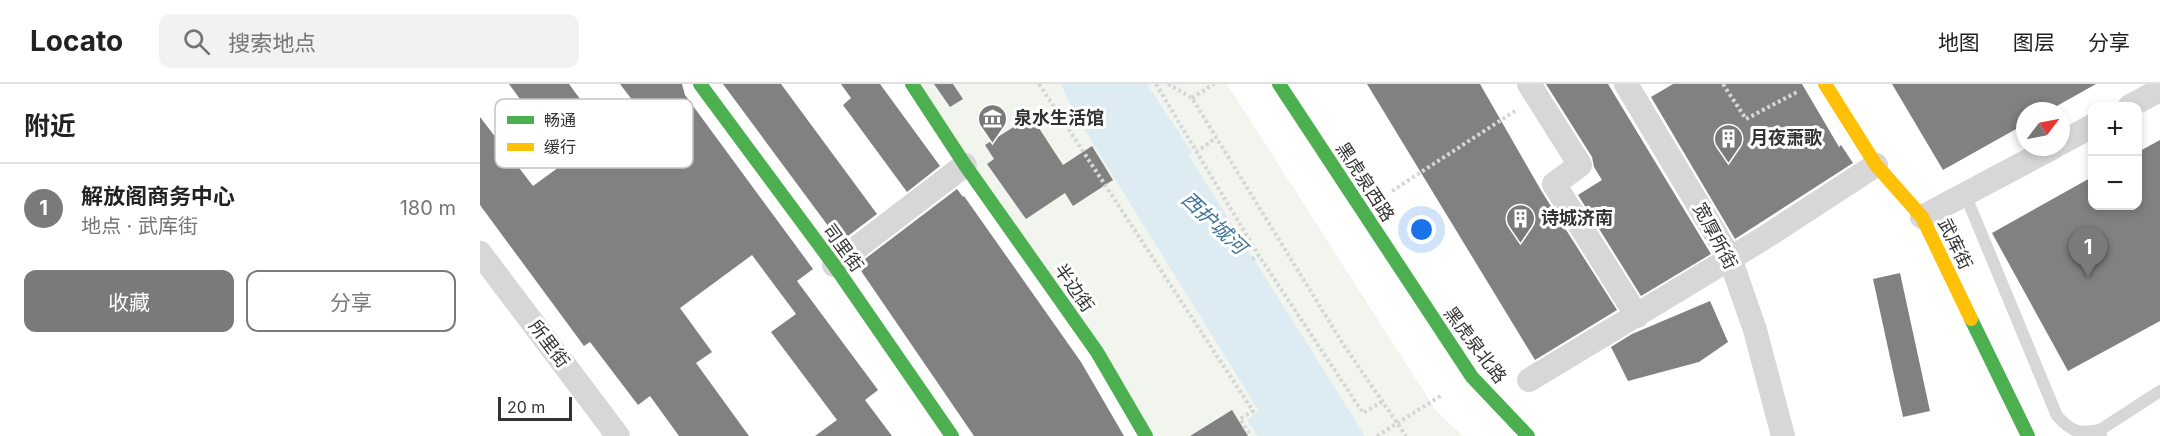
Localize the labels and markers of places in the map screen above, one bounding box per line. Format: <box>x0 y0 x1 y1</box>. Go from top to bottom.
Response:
museum icon: 泉水生活馆 <box>977 102 1009 144</box>
place label: 泉水生活馆 <box>1014 107 1104 128</box>
building icon: 月夜萧歌 <box>1713 122 1745 164</box>
place label: 月夜萧歌 <box>1750 127 1822 148</box>
building icon: 诗城济南 <box>1504 202 1536 244</box>
place label: 诗城济南 <box>1541 207 1613 228</box>
pin: 1 <box>2068 228 2108 277</box>

